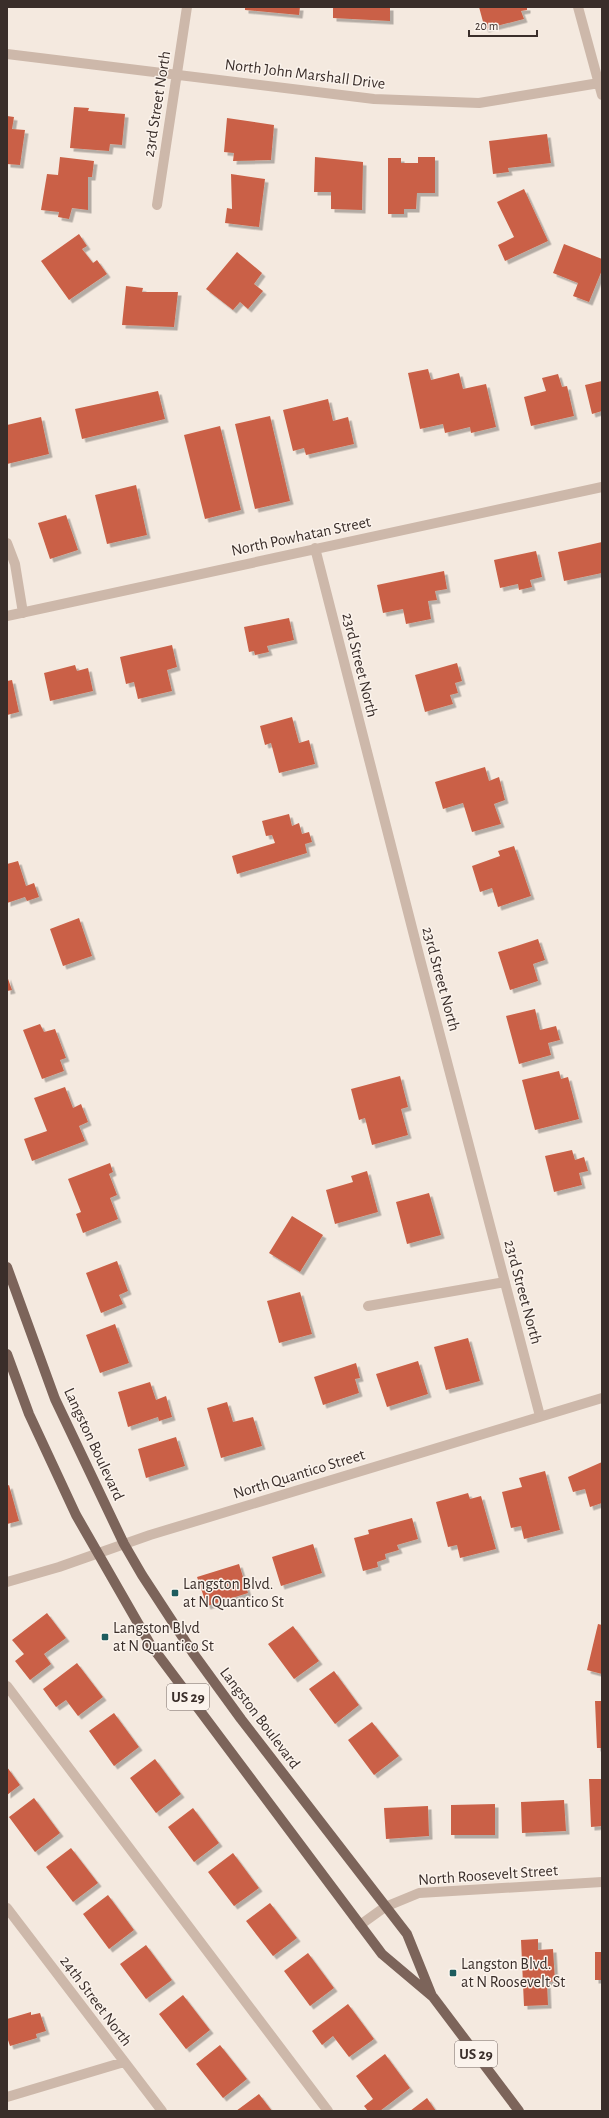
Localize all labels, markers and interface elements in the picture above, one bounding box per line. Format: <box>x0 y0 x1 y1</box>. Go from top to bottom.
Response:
scale bar <box>469 12 537 38</box>
text: 20 m <box>475 20 498 32</box>
street label: 23rd Street North <box>141 50 173 158</box>
street label: North John Marshall Drive <box>224 56 386 92</box>
street label: North Powhatan Street <box>230 513 372 559</box>
street label: 23rd Street North <box>339 611 381 719</box>
street label: 23rd Street North <box>419 925 463 1033</box>
street label: 23rd Street North <box>501 1238 545 1346</box>
street label: Langston Boulevard <box>61 1385 127 1503</box>
street label: North Quantico Street <box>231 1446 367 1503</box>
place label: Langston Blvd. at N Quantico St <box>183 1576 284 1611</box>
marker: Langston Blvd. at N Quantico St <box>170 1588 180 1598</box>
place label: Langston Blvd at N Quantico St <box>113 1620 214 1655</box>
marker: Langston Blvd at N Quantico St <box>100 1632 110 1642</box>
street label: Langston Boulevard <box>217 1664 303 1772</box>
road number: US 29 <box>167 1684 209 1710</box>
street label: North Roosevelt Street <box>418 1862 558 1888</box>
street label: 24th Street North <box>57 1953 135 2049</box>
place label: Langston Blvd. at N Roosevelt St <box>461 1956 565 1990</box>
marker: Langston Blvd. at N Roosevelt St <box>448 1968 458 1978</box>
road number: US 29 <box>455 2041 497 2067</box>

